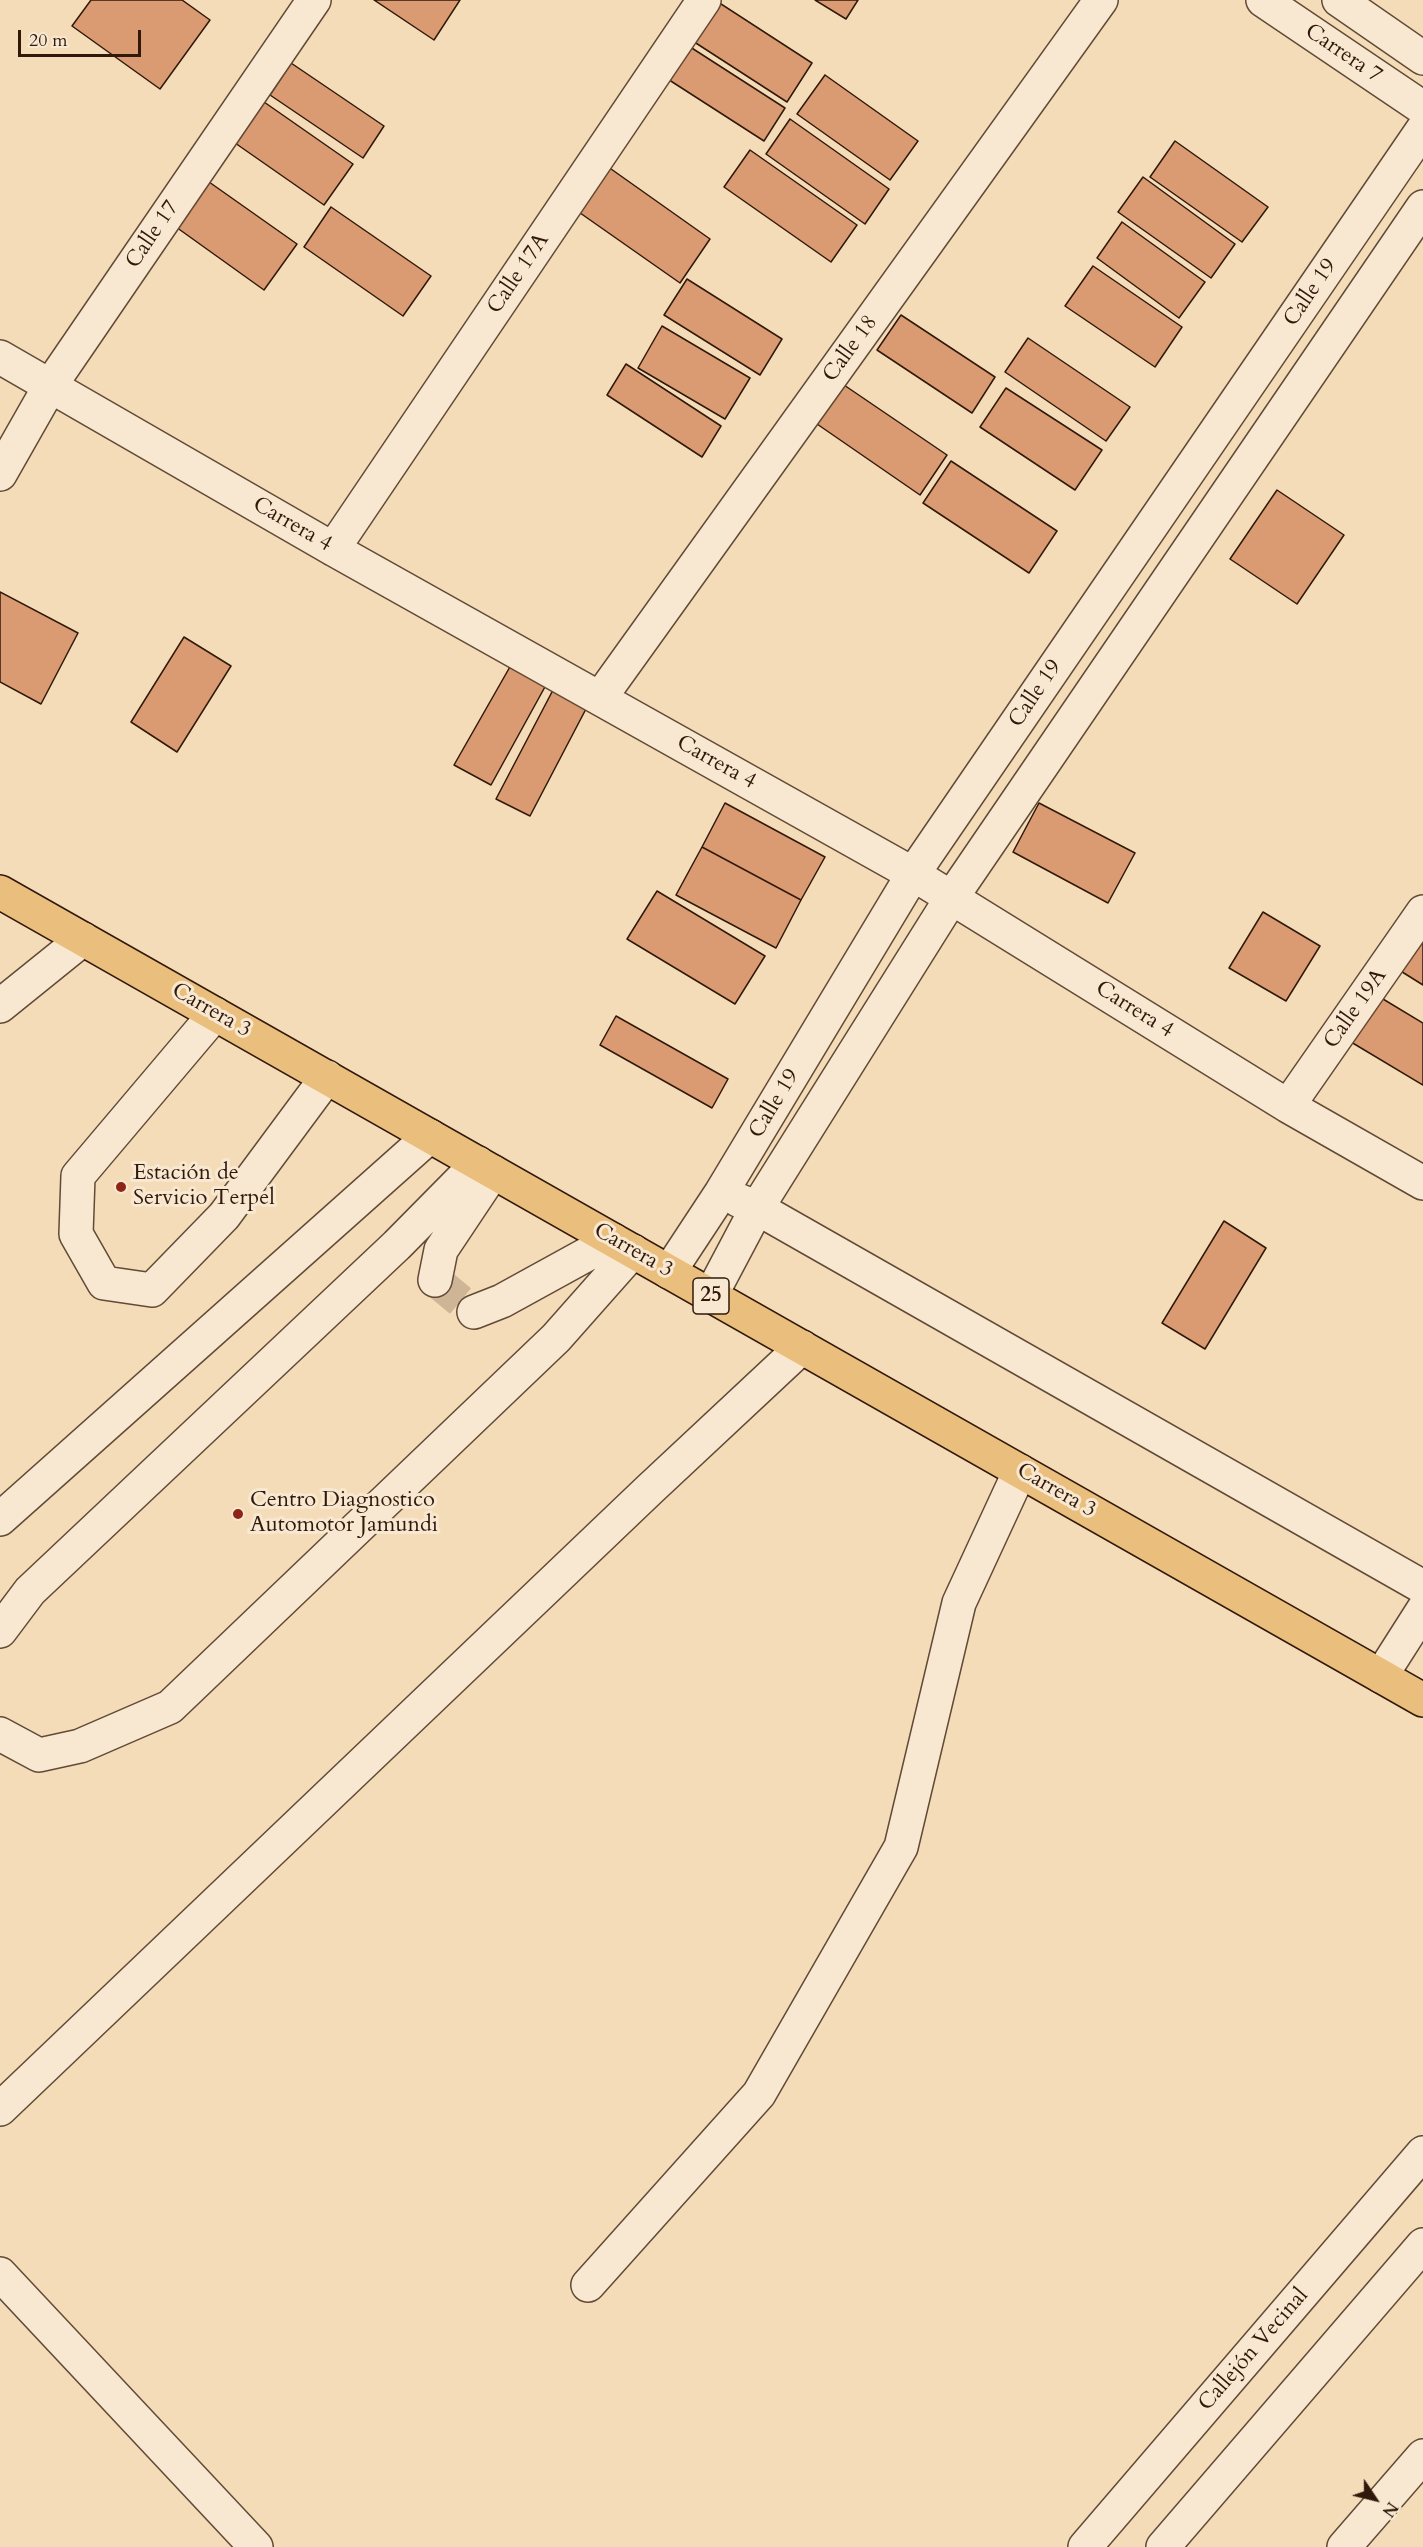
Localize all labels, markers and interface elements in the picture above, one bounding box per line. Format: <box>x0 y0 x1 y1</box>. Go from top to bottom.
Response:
scale bar <box>21 18 144 56</box>
street label: Carrera 7 <box>1300 19 1386 89</box>
text: 20 m <box>29 28 68 53</box>
street label: Calle 17 <box>121 196 185 274</box>
street label: Calle 17A <box>482 229 556 319</box>
street label: Calle 19 <box>1279 254 1343 332</box>
street label: Calle 18 <box>818 311 884 387</box>
street label: Carrera 4 <box>248 492 336 558</box>
street label: Calle 19 <box>1004 655 1068 733</box>
street label: Carrera 4 <box>672 730 760 796</box>
street label: Calle 19A <box>1319 964 1393 1054</box>
street label: Carrera 4 <box>1090 976 1178 1044</box>
street label: Carrera 3 <box>167 978 255 1044</box>
street label: Calle 19 <box>744 1065 806 1143</box>
place label: Estación de Servicio Terpel <box>133 1161 275 1212</box>
marker: Estación de Servicio Terpel <box>114 1180 128 1194</box>
street label: Carrera 3 <box>589 1218 677 1284</box>
road number: 25 <box>693 1278 729 1314</box>
street label: Carrera 3 <box>1012 1458 1100 1524</box>
place label: Centro Diagnostico Automotor Jamundi <box>250 1488 438 1540</box>
marker: Centro Diagnostico Automotor Jamundi <box>231 1507 245 1521</box>
street label: Callejón Vecinal <box>1194 2283 1314 2417</box>
north arrow <box>1345 2469 1405 2529</box>
text: N <box>1377 2497 1403 2521</box>

